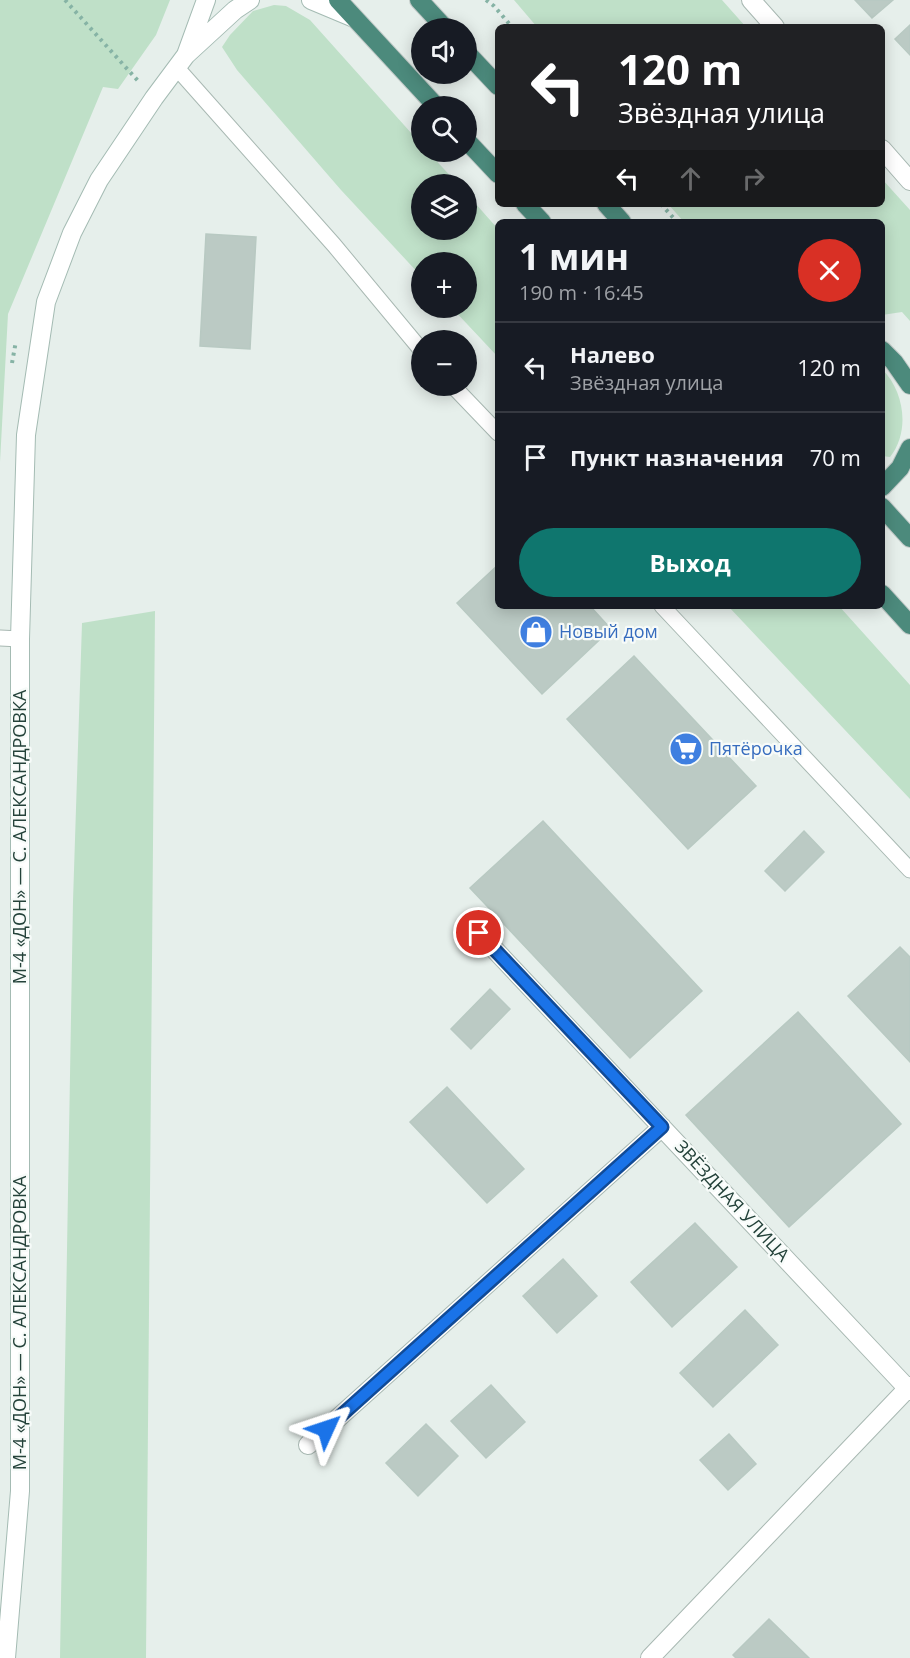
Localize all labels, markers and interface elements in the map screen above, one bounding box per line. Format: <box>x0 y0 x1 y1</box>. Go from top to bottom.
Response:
map controls <box>411 18 477 396</box>
button: sound <box>411 18 477 84</box>
text: 120 m <box>618 40 742 97</box>
icon: left <box>519 48 597 126</box>
text: Звёздная улица <box>618 94 825 131</box>
button: search <box>411 96 477 162</box>
icon: left <box>611 162 644 195</box>
icon: ahead <box>674 162 707 195</box>
icon: right <box>737 162 770 195</box>
button: layers <box>411 174 477 240</box>
text: 1 мин <box>519 232 629 281</box>
button: close <box>798 239 861 302</box>
button: + <box>411 252 477 318</box>
text: 190 m · 16:45 <box>519 279 644 306</box>
button: − <box>411 330 477 396</box>
text: Налево <box>570 339 655 369</box>
icon: left <box>519 351 552 384</box>
text: 120 m <box>797 352 861 382</box>
text: Звёздная улица <box>570 369 723 396</box>
icon: arrive <box>519 441 552 474</box>
text: Пункт назначения <box>570 442 784 472</box>
text: 70 m <box>810 442 861 472</box>
button: Выход <box>519 528 861 597</box>
shop icon: Новый дом <box>518 614 554 650</box>
place label: Новый дом <box>559 619 658 643</box>
street label: М-4 «ДОН» — С. АЛЕКСАНДРОВКА <box>7 689 31 984</box>
supermarket icon: Пятёрочка <box>668 731 704 767</box>
place label: Пятёрочка <box>709 736 803 760</box>
pin <box>453 907 504 958</box>
icon: arrive <box>462 916 495 949</box>
street label: ЗВЁЗДНАЯ УЛИЦА <box>670 1134 796 1267</box>
street label: М-4 «ДОН» — С. АЛЕКСАНДРОВКА <box>7 1175 31 1470</box>
position arrow <box>294 1397 358 1461</box>

